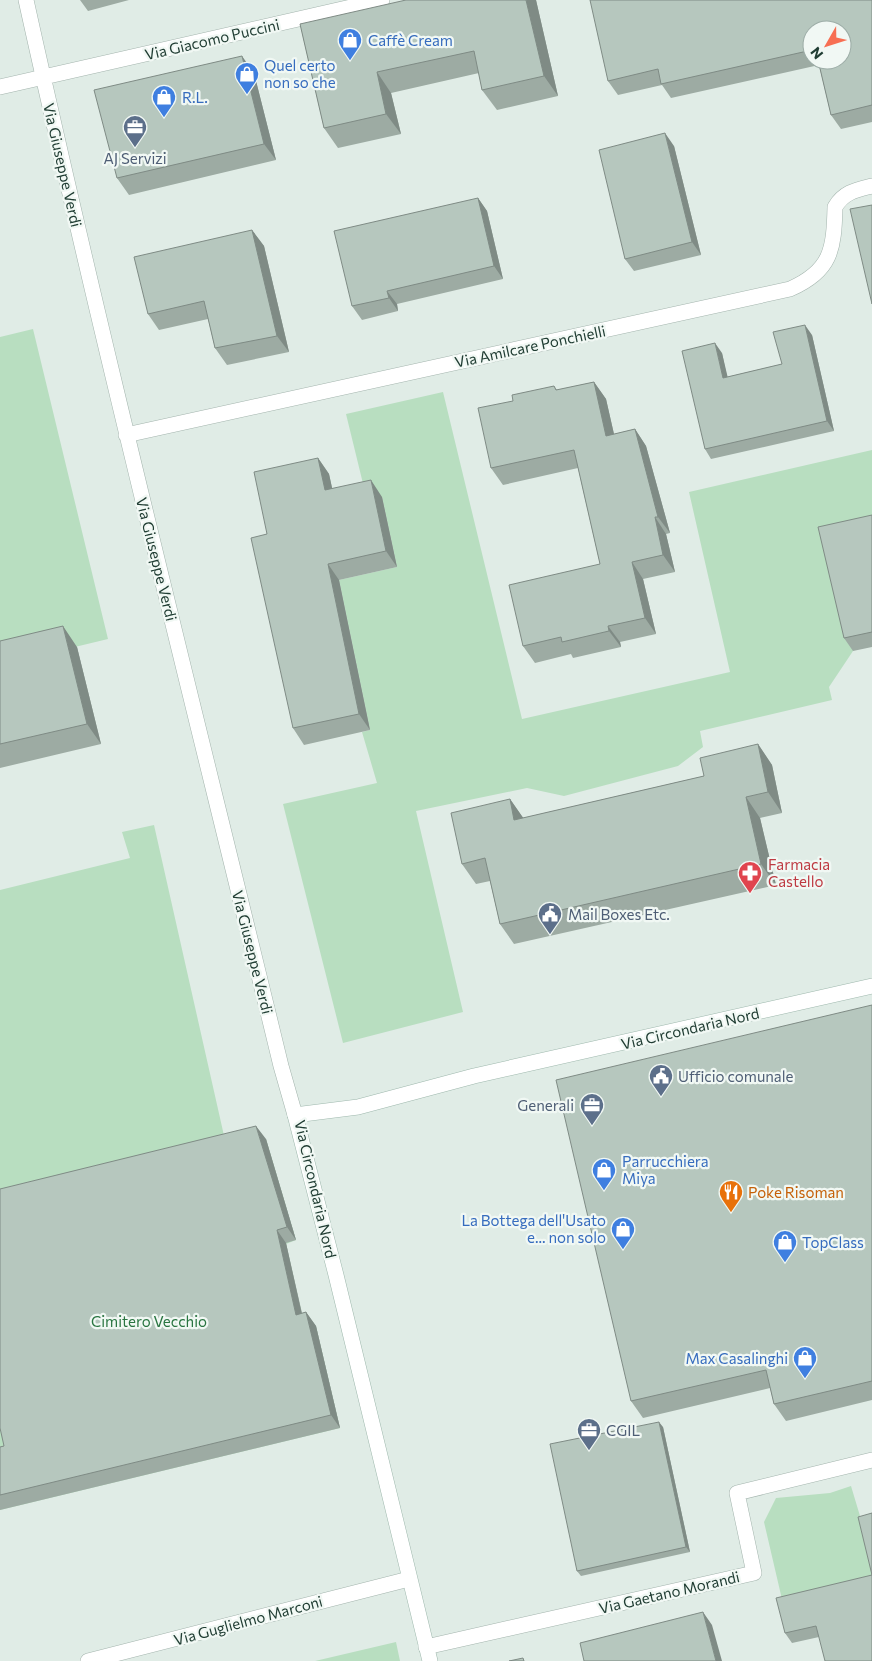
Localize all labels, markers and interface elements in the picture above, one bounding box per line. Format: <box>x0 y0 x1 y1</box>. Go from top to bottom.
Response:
street label: Via Giacomo Puccini <box>143 15 281 63</box>
north arrow <box>802 20 852 70</box>
shop icon: Caffè Cream <box>337 27 363 61</box>
place label: Caffè Cream <box>368 31 453 49</box>
text: N <box>807 44 826 63</box>
place label: Quel certo non so che <box>264 56 336 91</box>
shop icon: Quel certo non so che <box>234 61 260 95</box>
shop icon: R.L. <box>151 84 177 118</box>
place label: R.L. <box>182 88 208 106</box>
street label: Via Giuseppe Verdi <box>40 101 86 229</box>
office icon: AJ Servizi <box>122 114 148 148</box>
place label: AJ Servizi <box>103 149 167 167</box>
street label: Via Amilcare Ponchielli <box>453 321 607 371</box>
street label: Via Giuseppe Verdi <box>133 495 181 623</box>
place label: Farmacia Castello <box>768 855 830 890</box>
pharmacy icon: Farmacia Castello <box>737 860 763 894</box>
street label: Via Giuseppe Verdi <box>229 888 277 1016</box>
public building icon: Mail Boxes Etc. <box>537 901 563 935</box>
place label: Mail Boxes Etc. <box>568 905 670 923</box>
street label: Via Circondaria Nord <box>619 1003 761 1053</box>
public building icon: Ufficio comunale <box>648 1063 674 1097</box>
place label: Ufficio comunale <box>678 1067 794 1085</box>
office icon: Generali <box>579 1092 605 1126</box>
place label: Generali <box>517 1096 574 1114</box>
street label: Via Circondaria Nord <box>291 1118 341 1260</box>
place label: Parrucchiera Miya <box>622 1152 709 1187</box>
shop icon: Parrucchiera Miya <box>591 1157 617 1191</box>
restaurant icon: Poke Risoman <box>718 1179 744 1213</box>
place label: Poke Risoman <box>748 1183 844 1201</box>
place label: La Bottega dell'Usato e... non solo <box>461 1211 606 1246</box>
shop icon: La Bottega dell'Usato e... non solo <box>610 1216 636 1250</box>
shop icon: TopClass <box>772 1229 798 1263</box>
place label: TopClass <box>802 1233 864 1251</box>
park label: Cimitero Vecchio <box>91 1312 207 1330</box>
shop icon: Max Casalinghi <box>792 1345 818 1379</box>
place label: Max Casalinghi <box>685 1349 788 1367</box>
office icon: CGIL <box>576 1417 602 1451</box>
place label: CGIL <box>606 1421 640 1439</box>
street label: Via Gaetano Morandi <box>597 1567 741 1617</box>
street label: Via Guglielmo Marconi <box>172 1591 324 1649</box>

